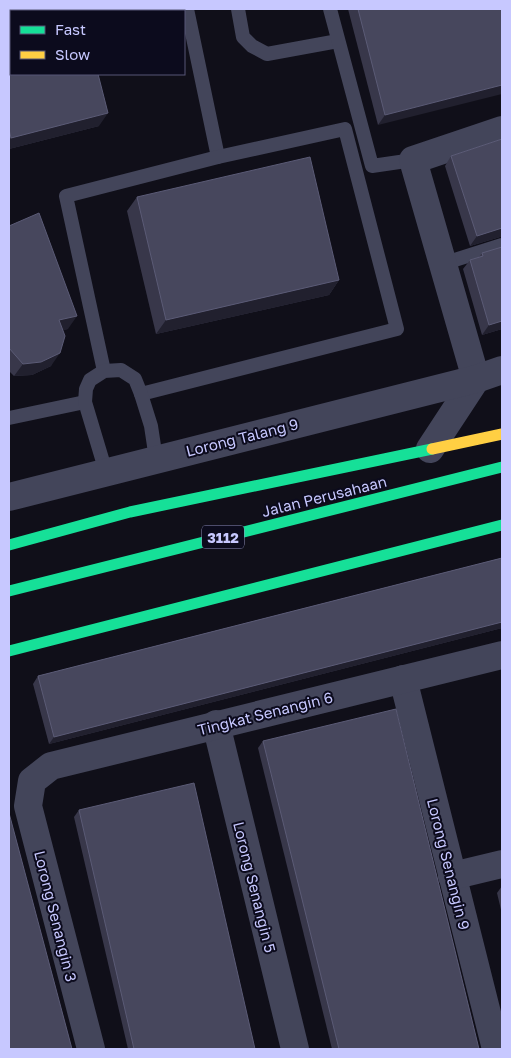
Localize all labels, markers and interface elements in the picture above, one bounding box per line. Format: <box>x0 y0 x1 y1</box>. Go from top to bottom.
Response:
legend <box>10 10 185 75</box>
text: Fast <box>55 20 86 38</box>
text: Slow <box>55 45 90 63</box>
street label: Lorong Talang 9 <box>184 414 300 460</box>
street label: Jalan Perusahaan <box>260 472 388 520</box>
road number: 3112 <box>202 526 244 548</box>
street label: Tingkat Senangin 6 <box>196 687 334 739</box>
street label: Lorong Senangin 9 <box>424 796 474 932</box>
street label: Lorong Senangin 5 <box>230 820 280 954</box>
street label: Lorong Senangin 3 <box>31 849 81 983</box>

